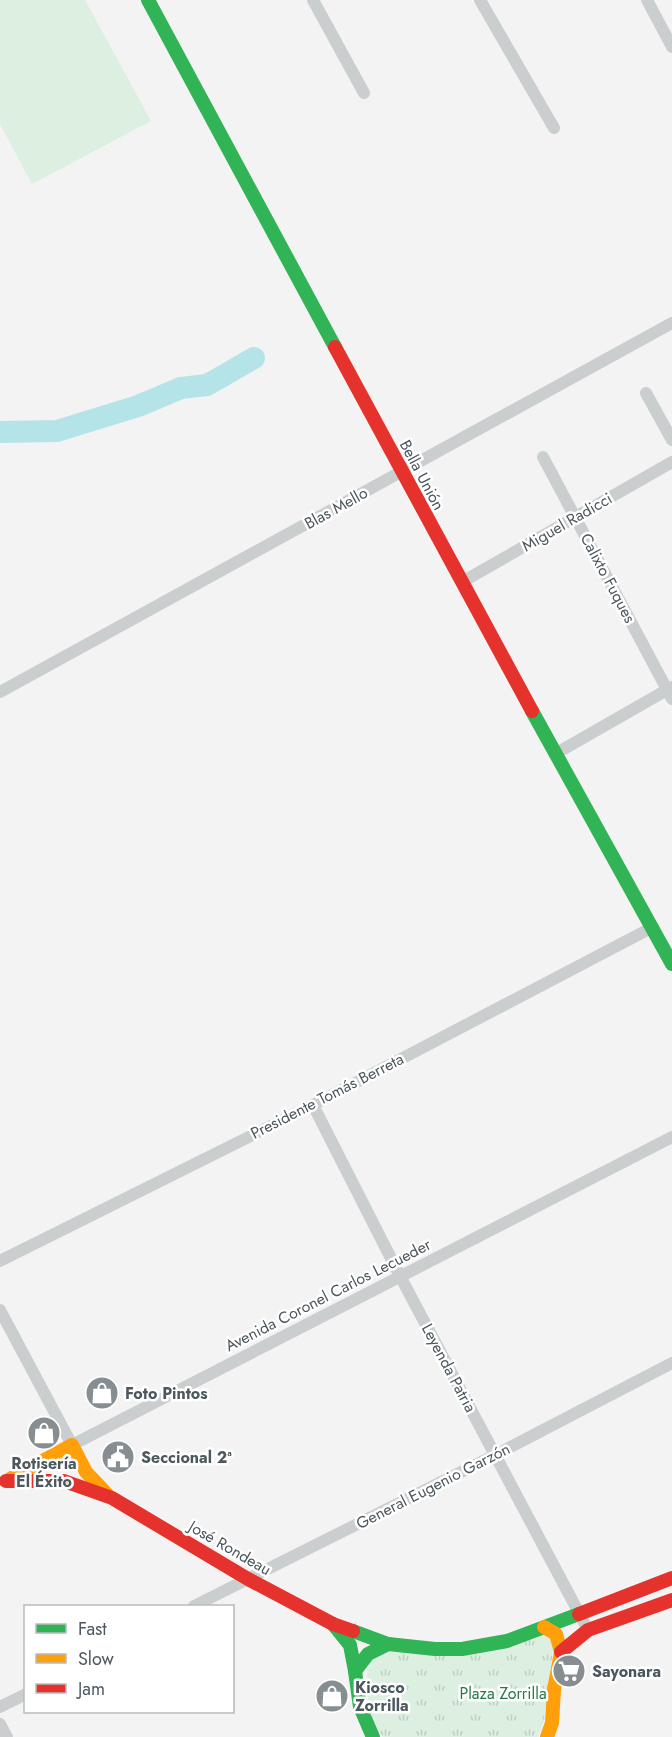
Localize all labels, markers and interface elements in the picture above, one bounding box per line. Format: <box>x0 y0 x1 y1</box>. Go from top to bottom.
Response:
street label: Bella Unión <box>394 436 450 514</box>
street label: Blas Mello <box>300 481 372 535</box>
street label: Miguel Radicci <box>518 487 616 557</box>
street label: Calixto Fuques <box>575 529 641 627</box>
street label: Presidente Tomás Berreta <box>247 1047 407 1145</box>
street label: Avenida Coronel Carlos Lecueder <box>221 1233 435 1357</box>
street label: Leyenda Patria <box>416 1320 482 1416</box>
shop icon: Foto Pintos <box>84 1375 120 1411</box>
place label: Foto Pintos <box>125 1382 208 1405</box>
shop icon: Rotisería El Éxito <box>26 1415 62 1451</box>
street label: General Eugenio Garzón <box>352 1437 514 1535</box>
public building icon: Seccional 2ª <box>100 1439 136 1475</box>
place label: Seccional 2ª <box>141 1446 232 1469</box>
place label: Rotisería El Éxito <box>11 1452 77 1493</box>
street label: José Rondeau <box>183 1514 275 1581</box>
legend <box>24 1605 234 1713</box>
text: Fast <box>78 1616 107 1642</box>
text: Slow <box>78 1646 115 1672</box>
supermarket icon: Sayonara <box>551 1653 587 1689</box>
place label: Sayonara <box>592 1660 661 1683</box>
text: Jam <box>76 1676 105 1702</box>
place label: Kiosco Zorrilla <box>355 1676 409 1717</box>
shop icon: Kiosco Zorrilla <box>314 1678 350 1714</box>
park label: Plaza Zorrilla <box>459 1682 547 1705</box>

